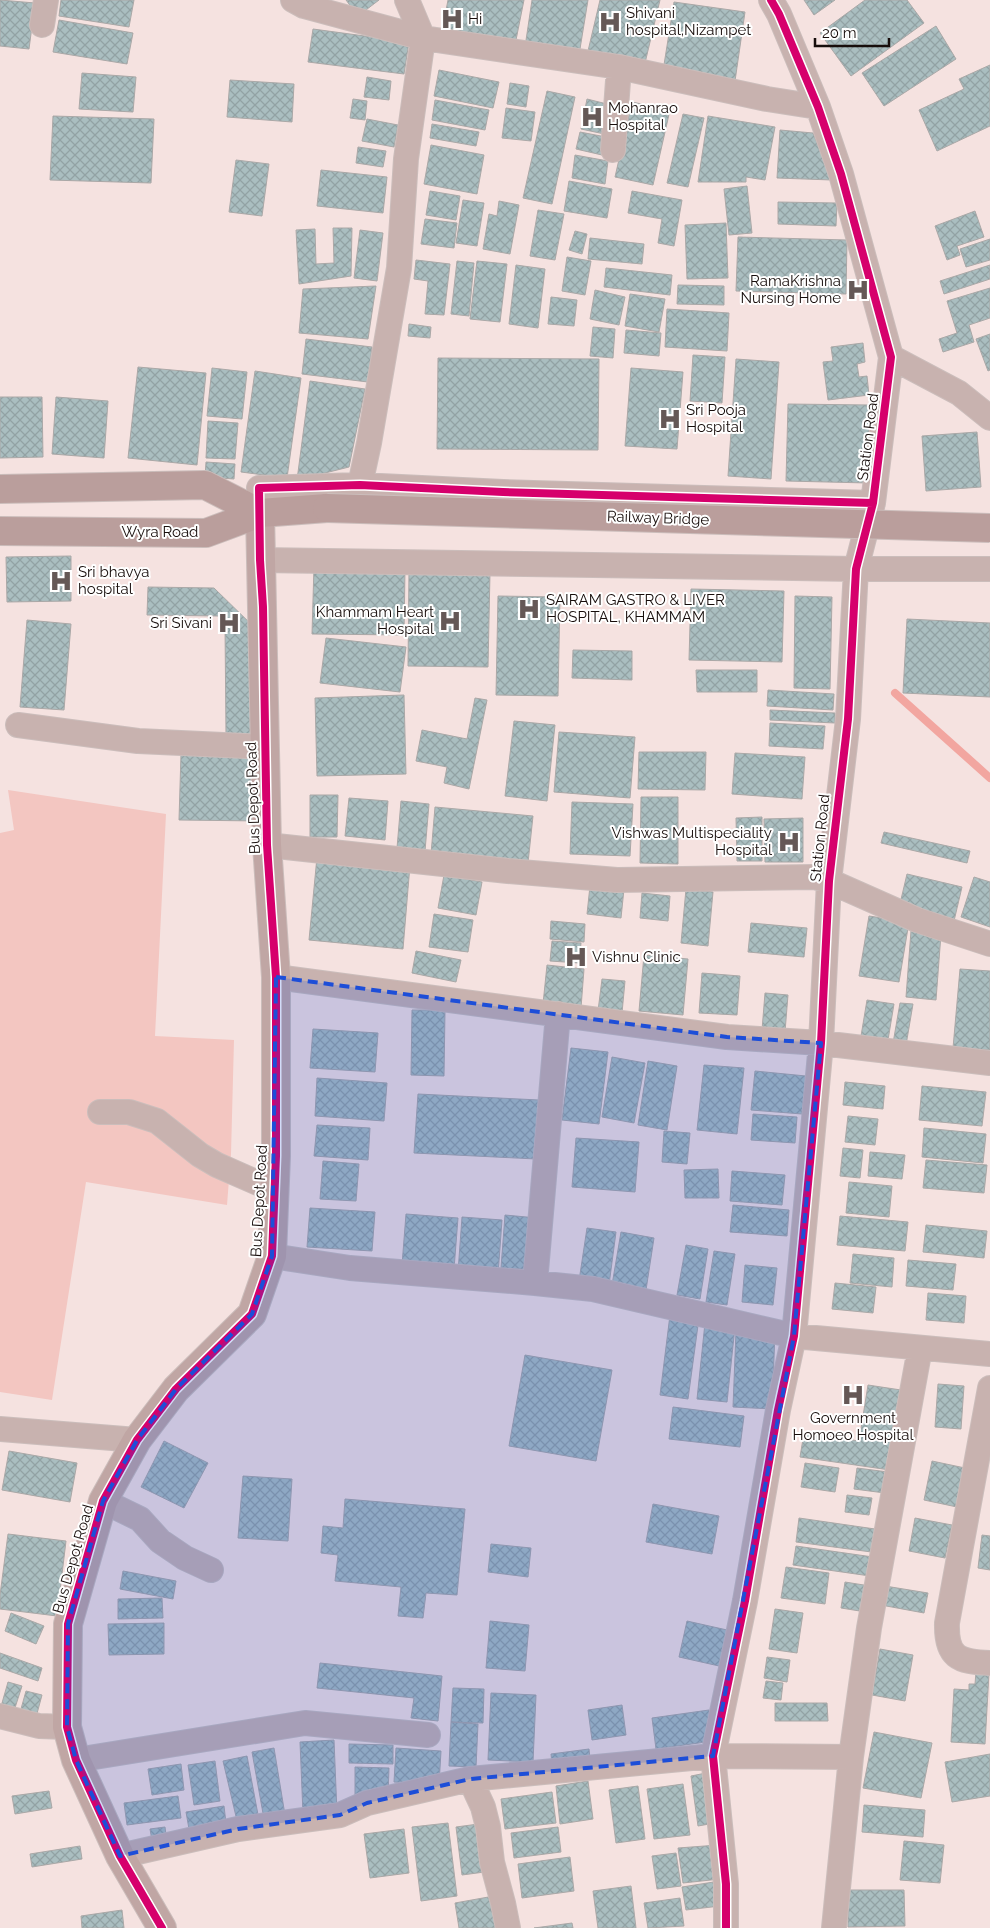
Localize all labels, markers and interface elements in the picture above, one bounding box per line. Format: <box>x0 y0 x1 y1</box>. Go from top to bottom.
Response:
place label: Shivani hospital,Nizampet <box>626 4 751 39</box>
hospital icon: Hi <box>439 6 465 32</box>
hospital icon: Shivani hospital,Nizampet <box>597 9 623 35</box>
place label: Hi <box>468 10 482 28</box>
scale bar <box>815 15 889 47</box>
text: 20 m <box>822 24 857 42</box>
place label: Mohanrao Hospital <box>608 99 678 134</box>
hospital icon: Mohanrao Hospital <box>579 104 605 130</box>
place label: RamaKrishna Nursing Home <box>740 272 841 307</box>
hospital icon: RamaKrishna Nursing Home <box>845 277 871 303</box>
street label: Station Road <box>854 392 882 482</box>
place label: Sri Pooja Hospital <box>686 401 746 436</box>
hospital icon: Sri Pooja Hospital <box>657 406 683 432</box>
street label: Railway Bridge <box>607 507 710 529</box>
street label: Wyra Road <box>122 523 198 541</box>
place label: Sri bhavya hospital <box>78 563 150 598</box>
hospital icon: Sri bhavya hospital <box>48 568 74 594</box>
place label: SAIRAM GASTRO & LIVER HOSPITAL, KHAMMAM <box>546 591 725 626</box>
hospital icon: SAIRAM GASTRO & LIVER HOSPITAL, KHAMMAM <box>516 596 542 622</box>
place label: Khammam Heart Hospital <box>316 603 435 638</box>
hospital icon: Khammam Heart Hospital <box>437 608 463 634</box>
hospital icon: Sri Sivani <box>216 610 242 636</box>
place label: Sri Sivani <box>150 614 212 632</box>
street label: Bus Depot Road <box>242 742 264 854</box>
street label: Station Road <box>806 793 834 883</box>
place label: Vishwas Multispeciality Hospital <box>612 824 773 859</box>
hospital icon: Vishwas Multispeciality Hospital <box>776 829 802 855</box>
hospital icon: Vishnu Clinic <box>563 944 589 970</box>
place label: Vishnu Clinic <box>592 948 681 966</box>
street label: Bus Depot Road <box>247 1144 271 1258</box>
hospital icon: Government Homoeo Hospital <box>840 1382 866 1408</box>
place label: Government Homoeo Hospital <box>792 1409 914 1444</box>
street label: Bus Depot Road <box>49 1502 97 1616</box>

